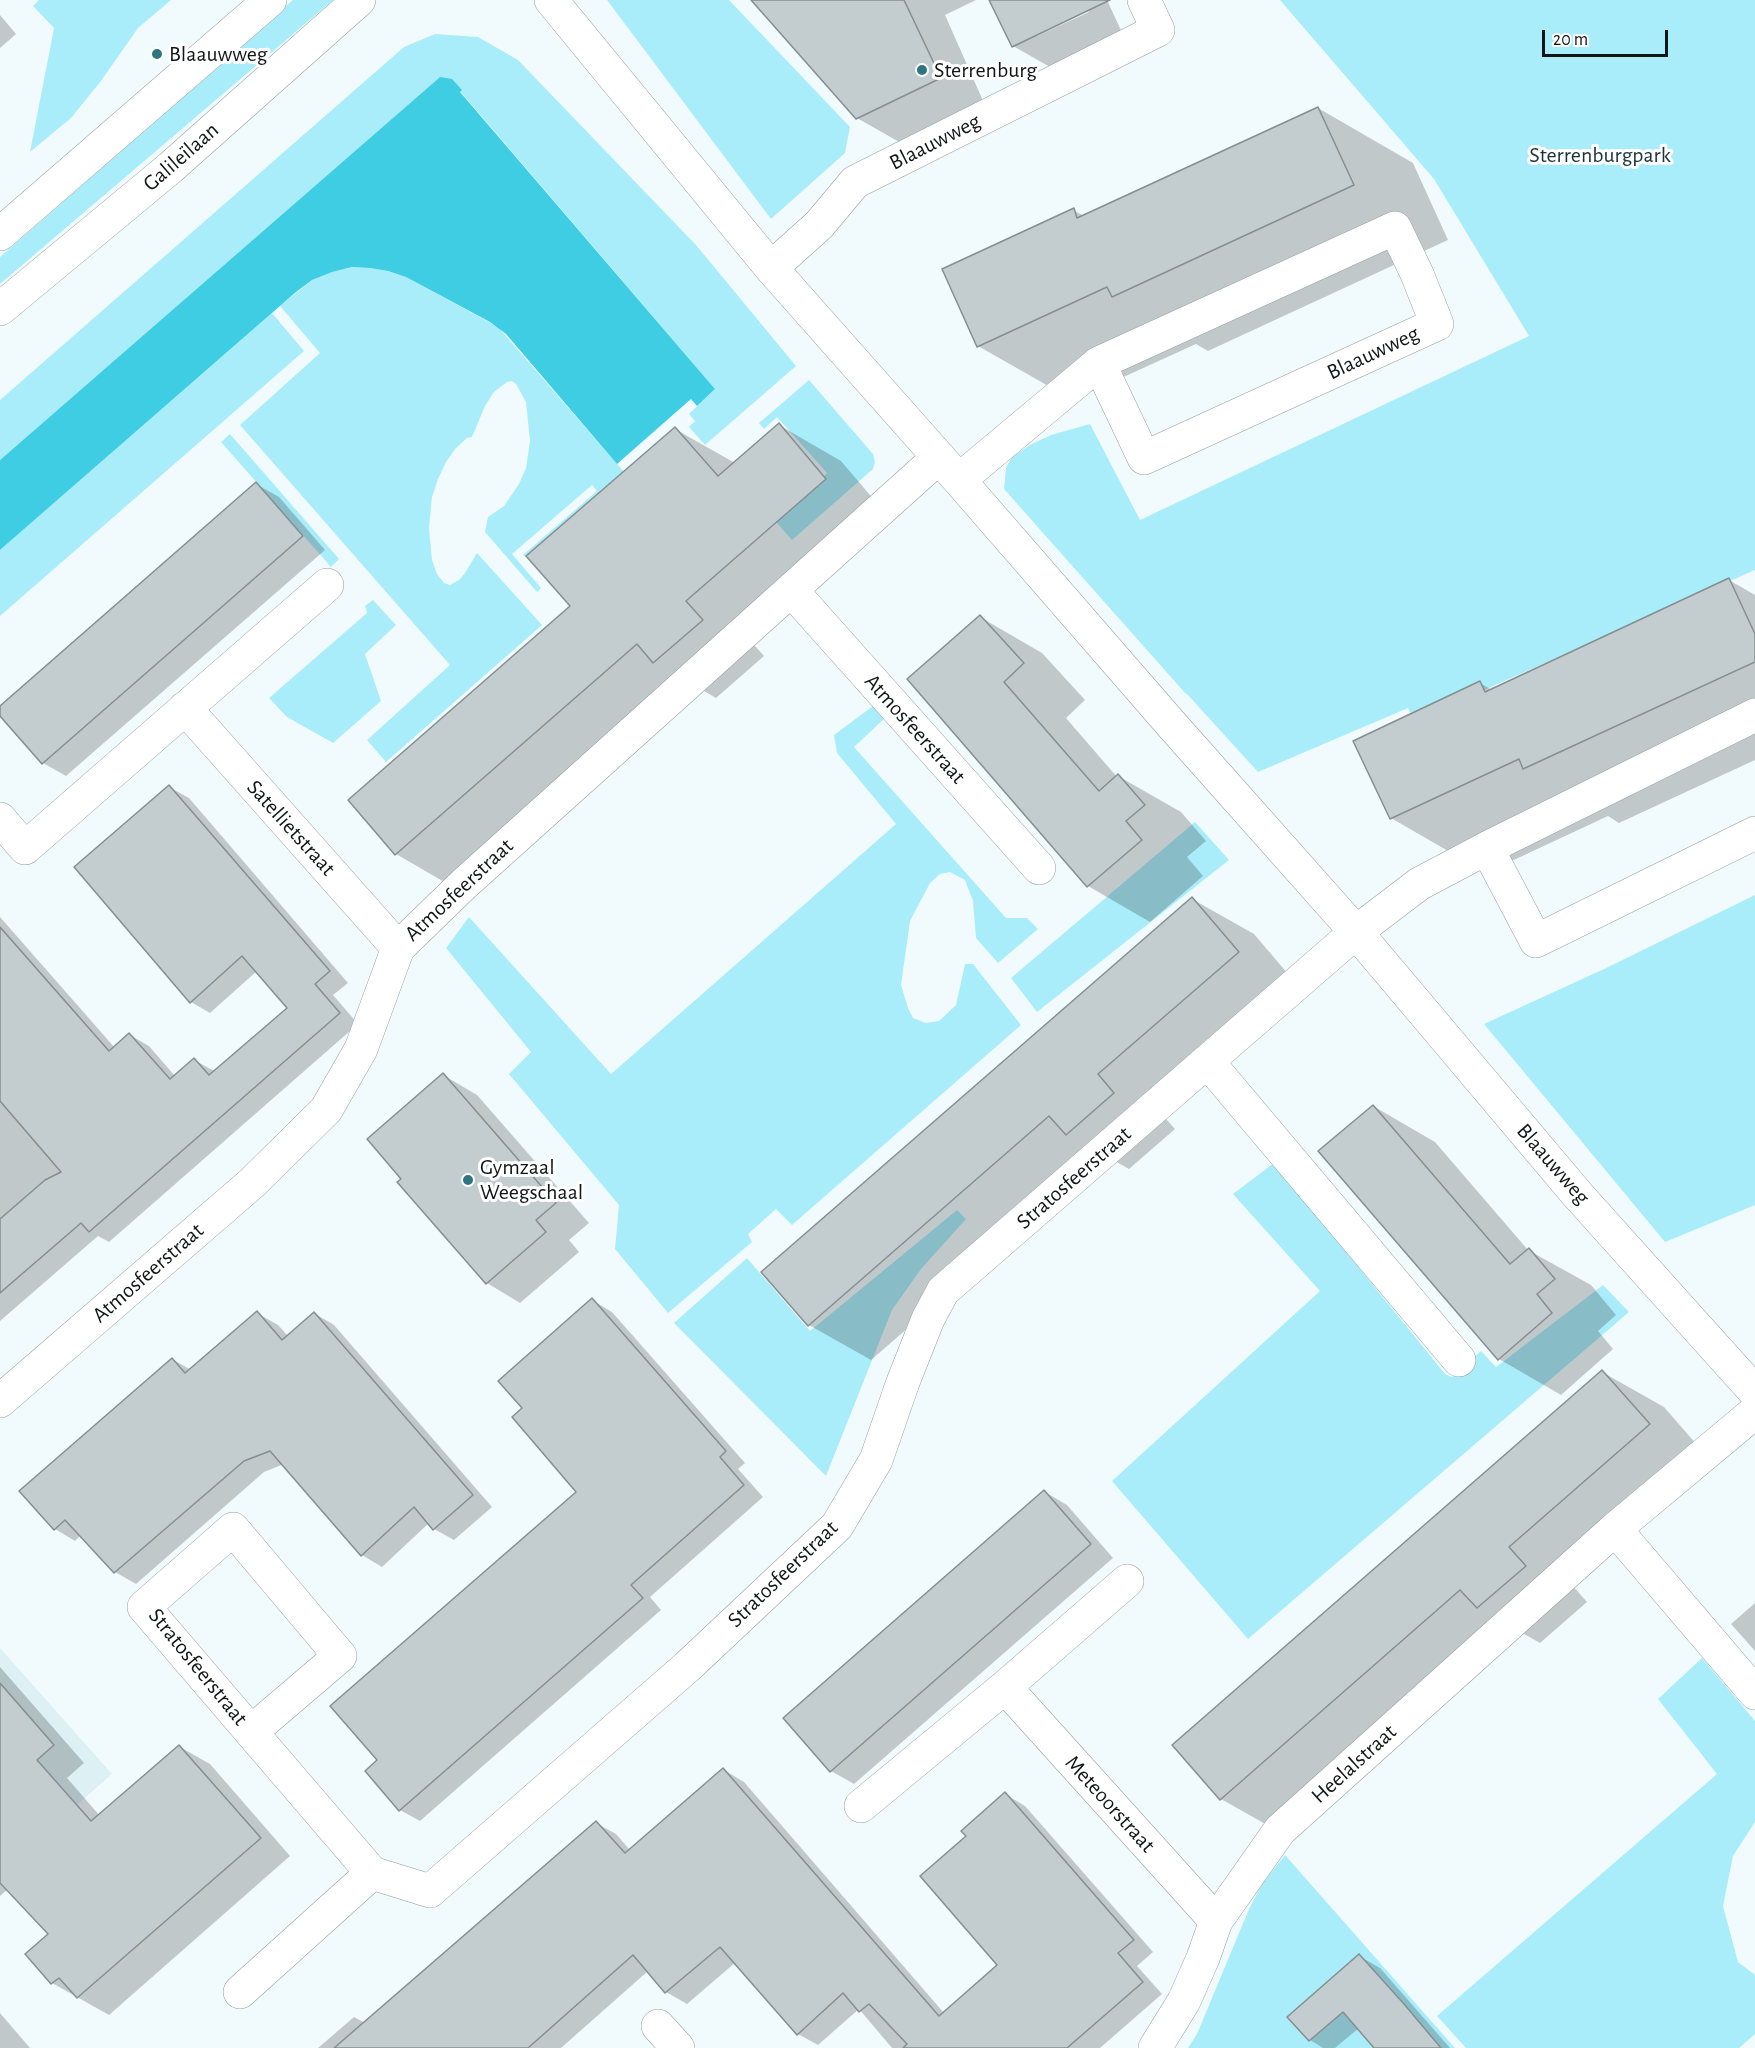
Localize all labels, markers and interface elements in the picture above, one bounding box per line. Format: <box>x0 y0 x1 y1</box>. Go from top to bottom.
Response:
scale bar <box>1545 18 1671 56</box>
text: 20 m <box>1553 31 1588 49</box>
place label: Blaauwweg <box>169 41 267 67</box>
marker: Blaauwweg <box>150 47 164 61</box>
place label: Sterrenburg <box>934 57 1037 83</box>
marker: Sterrenburg <box>915 63 929 77</box>
street label: Blaauwweg <box>885 108 985 176</box>
street label: Galileïlaan <box>138 117 224 197</box>
park label: Sterrenburgpark <box>1529 142 1671 168</box>
street label: Blaauwweg <box>1323 320 1423 386</box>
street label: Atmosfeerstraat <box>859 669 971 789</box>
street label: Satellietstraat <box>241 775 341 881</box>
street label: Atmosfeerstraat <box>399 833 519 947</box>
street label: Blaauwweg <box>1511 1118 1595 1210</box>
street label: Stratosfeerstraat <box>1011 1121 1137 1235</box>
place label: Gymzaal Weegschaal <box>480 1154 583 1206</box>
marker: Gymzaal Weegschaal <box>461 1173 475 1187</box>
street label: Atmosfeerstraat <box>87 1217 209 1329</box>
street label: Stratosfeerstraat <box>722 1515 844 1633</box>
street label: Stratosfeerstraat <box>143 1603 253 1731</box>
street label: Heelalstraat <box>1306 1719 1402 1809</box>
street label: Meteoorstraat <box>1059 1750 1161 1858</box>

